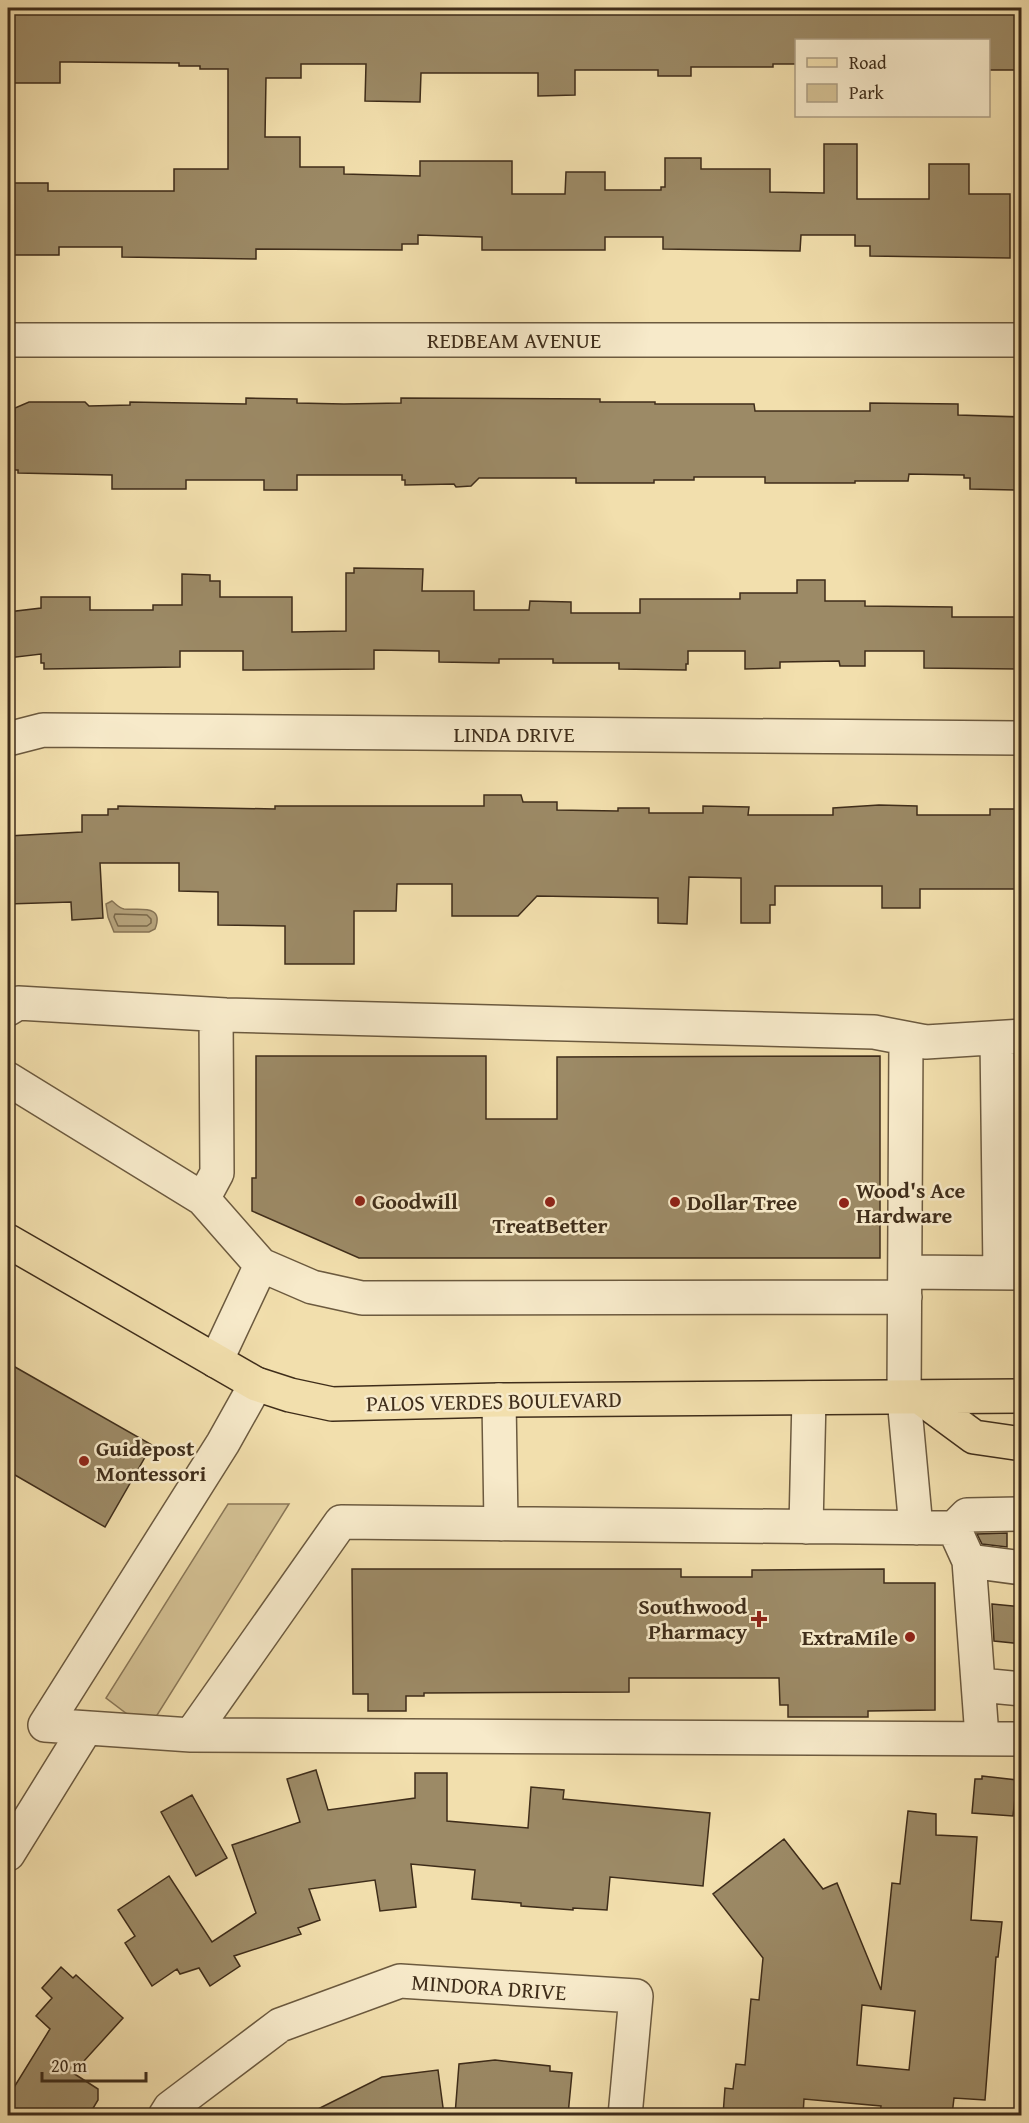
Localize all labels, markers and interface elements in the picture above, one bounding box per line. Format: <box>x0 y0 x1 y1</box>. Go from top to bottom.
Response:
legend <box>795 39 990 117</box>
text: Road <box>849 49 887 76</box>
text: Park <box>849 79 885 106</box>
street label: REDBEAM AVENUE <box>427 324 601 356</box>
street label: LINDA DRIVE <box>453 718 575 750</box>
place label: Wood's Ace Hardware <box>856 1174 966 1231</box>
place label: Goodwill <box>372 1185 458 1217</box>
place label: Dollar Tree <box>687 1186 797 1218</box>
marker: Goodwill <box>353 1194 367 1208</box>
marker: TreatBetter <box>543 1195 557 1209</box>
marker: Dollar Tree <box>668 1195 682 1209</box>
marker: Wood's Ace Hardware <box>837 1196 851 1210</box>
place label: TreatBetter <box>492 1209 608 1241</box>
street label: PALOS VERDES BOULEVARD <box>366 1383 622 1419</box>
place label: Guidepost Montessori <box>96 1432 206 1489</box>
marker: Guidepost Montessori <box>77 1454 91 1468</box>
place label: Southwood Pharmacy <box>638 1590 748 1647</box>
marker: Southwood Pharmacy <box>752 1612 766 1626</box>
place label: ExtraMile <box>802 1621 898 1653</box>
marker: ExtraMile <box>903 1630 917 1644</box>
street label: MINDORA DRIVE <box>411 1966 567 2008</box>
scale bar <box>42 2045 146 2083</box>
text: 20 m <box>51 2052 87 2079</box>

